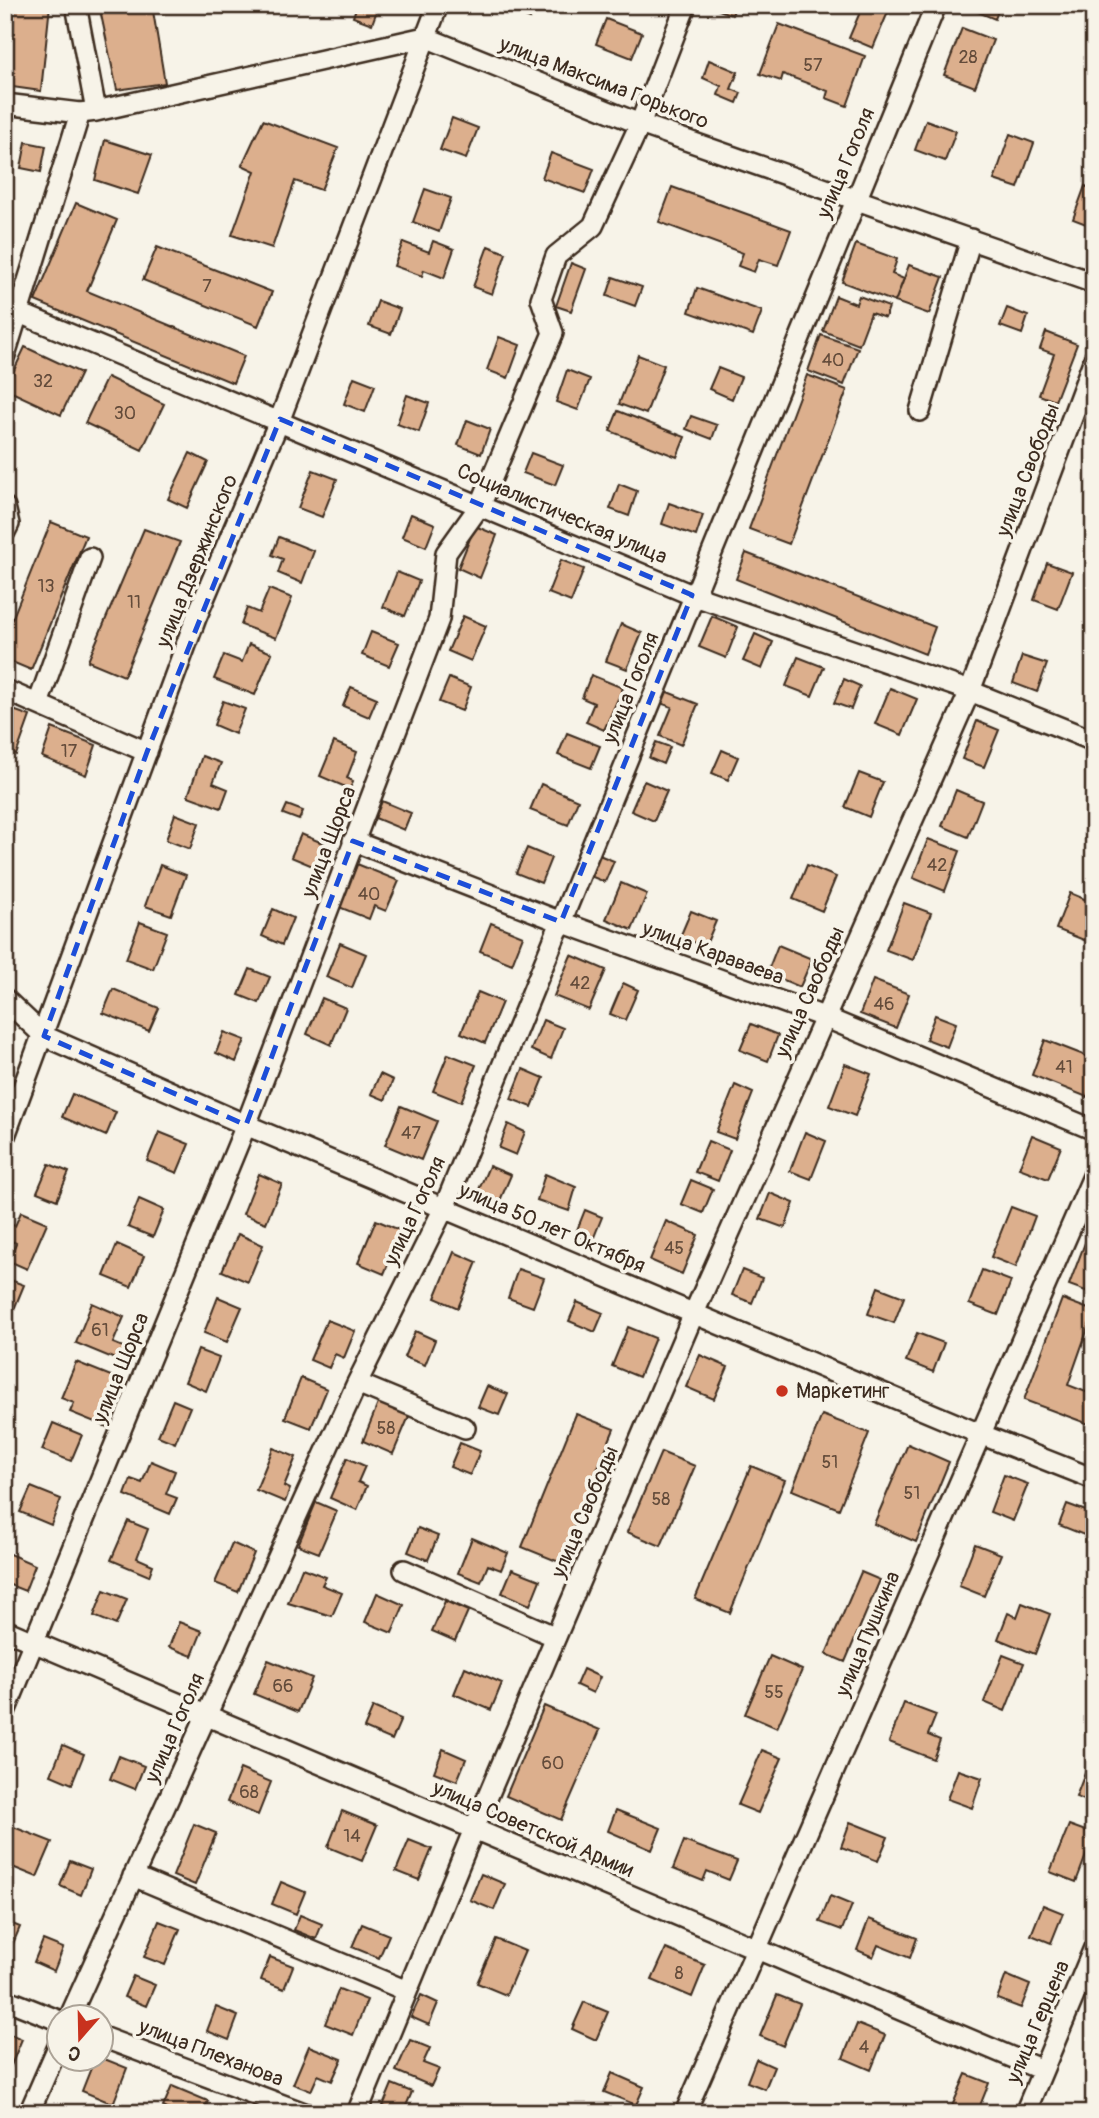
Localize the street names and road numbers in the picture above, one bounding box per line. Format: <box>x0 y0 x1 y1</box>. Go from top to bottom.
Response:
street label: улица Максима Горького <box>495 30 713 135</box>
street label: улица Гоголя <box>810 104 881 223</box>
street label: улица Свободы <box>990 399 1066 542</box>
street label: Социалистическая улица <box>453 457 671 571</box>
street label: улица Дзержинского <box>150 470 244 652</box>
street label: улица Гоголя <box>596 628 666 748</box>
street label: улица Щорса <box>295 782 363 902</box>
street label: улица Караваева <box>637 915 788 991</box>
street label: улица Свободы <box>769 922 851 1063</box>
street label: улица Гоголя <box>378 1152 452 1271</box>
street label: улица 50 лет Октября <box>454 1176 649 1280</box>
street label: улица Щорса <box>86 1309 155 1428</box>
street label: улица Свободы <box>545 1442 625 1583</box>
street label: улица Пушкина <box>829 1567 907 1702</box>
street label: улица Гоголя <box>138 1669 211 1788</box>
street label: улица Советской Армии <box>427 1774 638 1884</box>
street label: улица Герцена <box>1000 1956 1076 2088</box>
street label: улица Плеханова <box>134 2013 287 2093</box>

